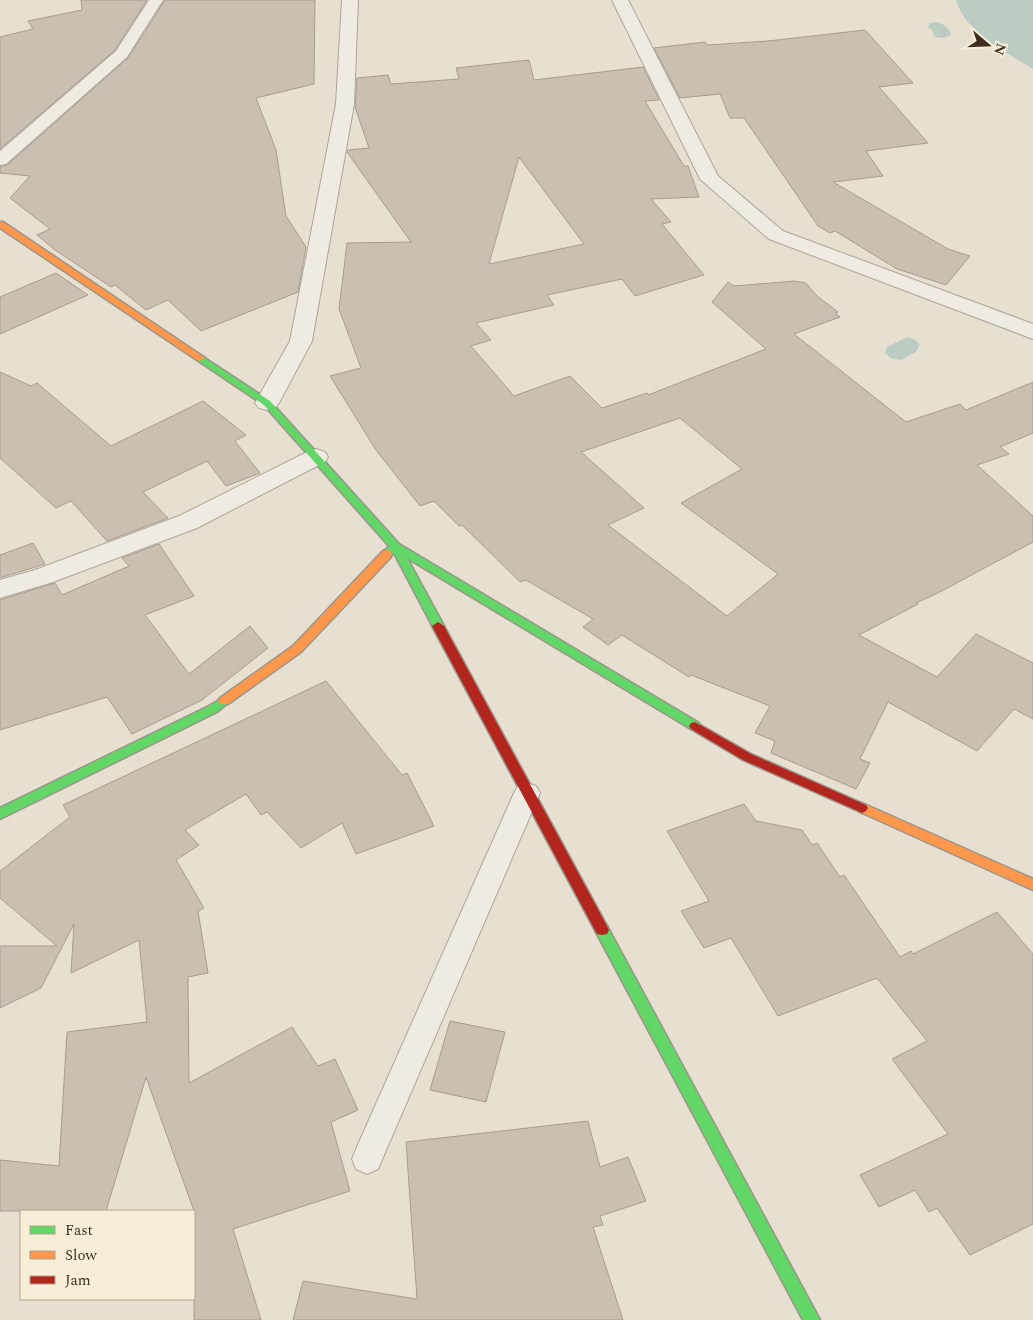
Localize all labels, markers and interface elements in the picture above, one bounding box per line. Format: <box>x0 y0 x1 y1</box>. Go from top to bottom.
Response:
north arrow <box>963 20 1013 70</box>
text: N <box>988 40 1012 58</box>
legend <box>20 1210 195 1300</box>
text: Fast <box>65 1219 93 1242</box>
text: Slow <box>65 1244 97 1267</box>
text: Jam <box>65 1269 91 1292</box>

